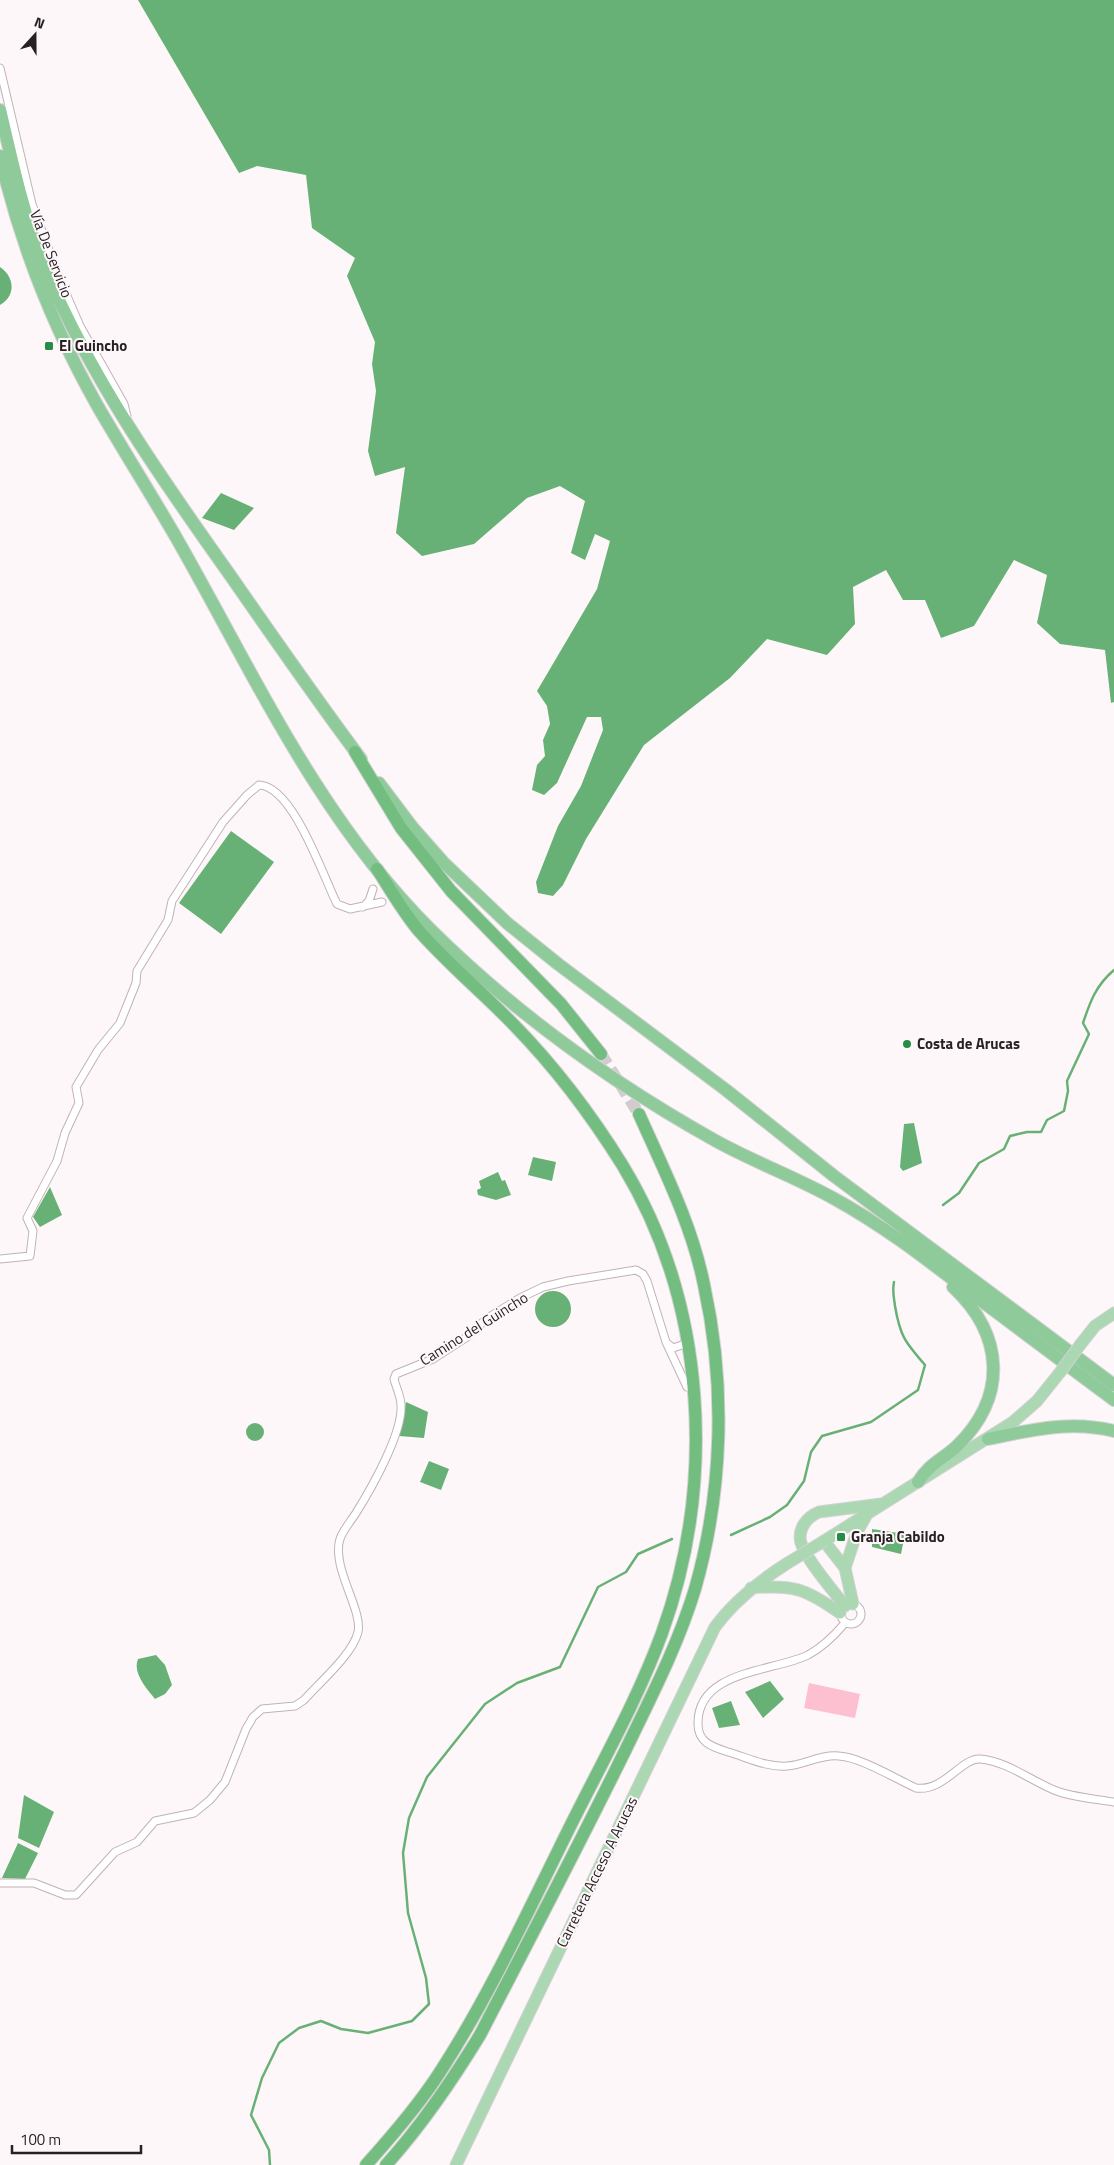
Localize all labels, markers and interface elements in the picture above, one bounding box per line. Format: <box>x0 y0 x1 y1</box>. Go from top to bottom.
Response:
north arrow <box>10 10 60 60</box>
text: N <box>32 11 48 34</box>
street label: Vía De Servicio <box>24 207 79 301</box>
place label: El Guincho <box>59 334 127 357</box>
marker: El Guincho <box>43 340 55 352</box>
place label: Costa de Arucas <box>917 1032 1020 1055</box>
marker: Costa de Arucas <box>901 1038 913 1050</box>
street label: Camino del Guincho <box>415 1286 533 1371</box>
place label: Granja Cabildo <box>851 1525 945 1548</box>
marker: Granja Cabildo <box>835 1531 847 1543</box>
street label: Carretera Acceso A Arucas <box>550 1792 643 1951</box>
scale bar <box>12 2122 141 2154</box>
text: 100 m <box>20 2128 61 2151</box>

